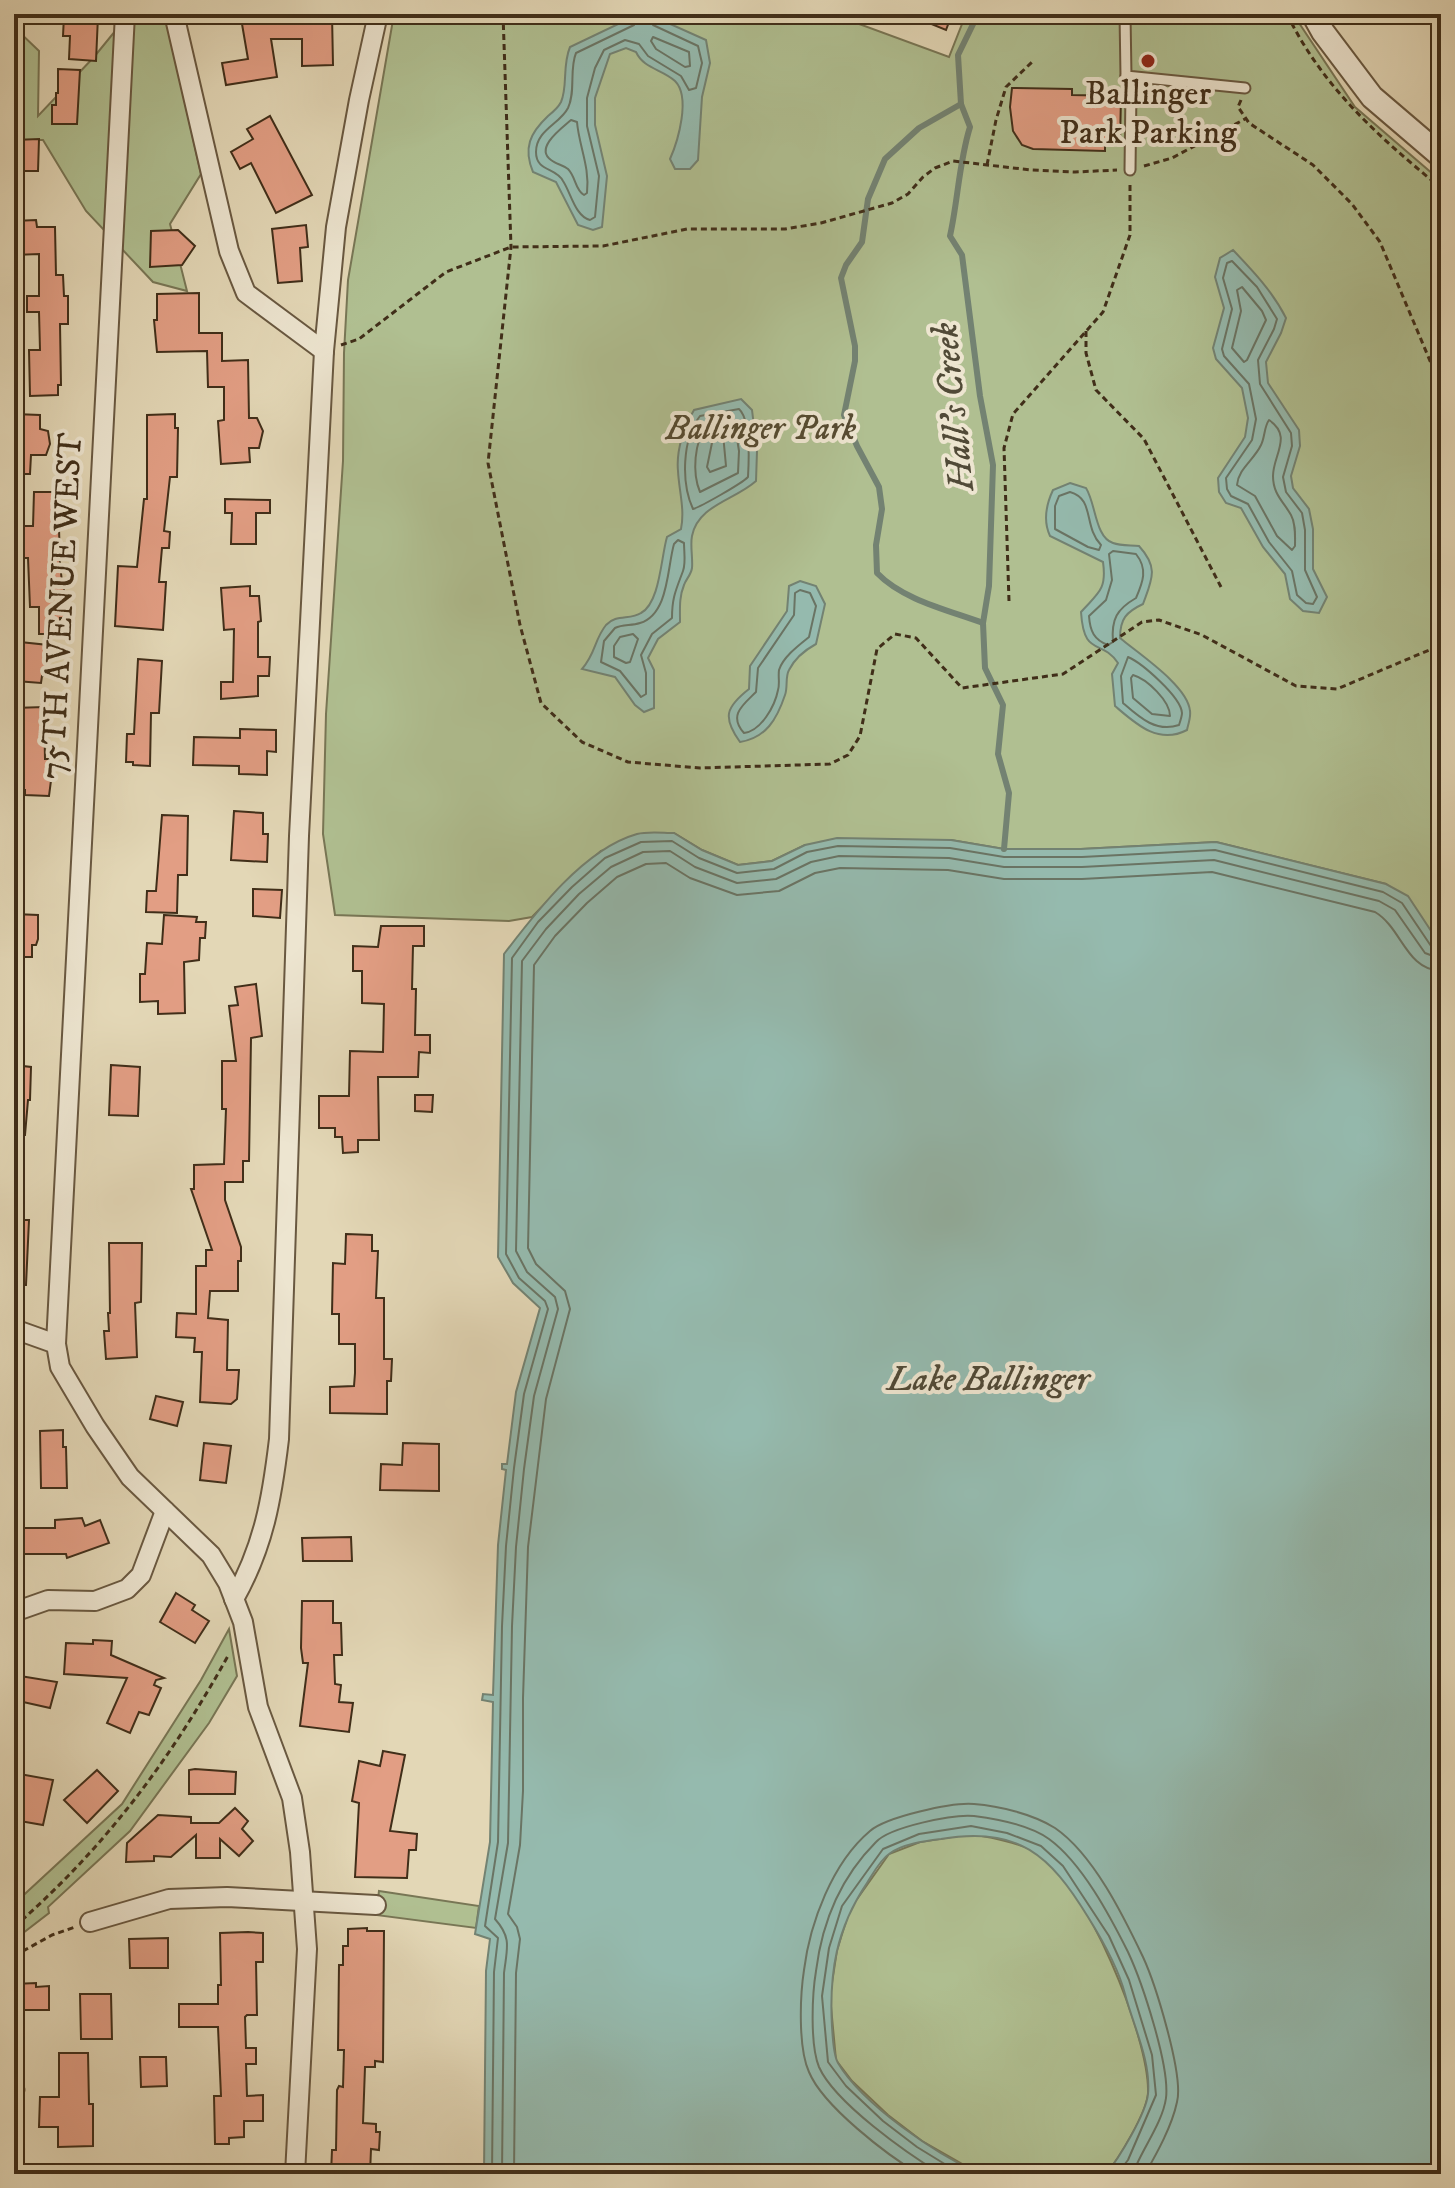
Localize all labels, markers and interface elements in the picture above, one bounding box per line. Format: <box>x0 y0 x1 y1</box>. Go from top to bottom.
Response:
marker: Ballinger Park Parking <box>1139 52 1157 70</box>
place label: Ballinger Park Parking <box>1059 73 1237 154</box>
water label: Hall's Creek <box>923 320 985 495</box>
park label: Ballinger Park <box>665 408 857 450</box>
street label: 75TH AVENUE WEST <box>32 431 92 780</box>
water label: Lake Ballinger <box>885 1357 1092 1402</box>

